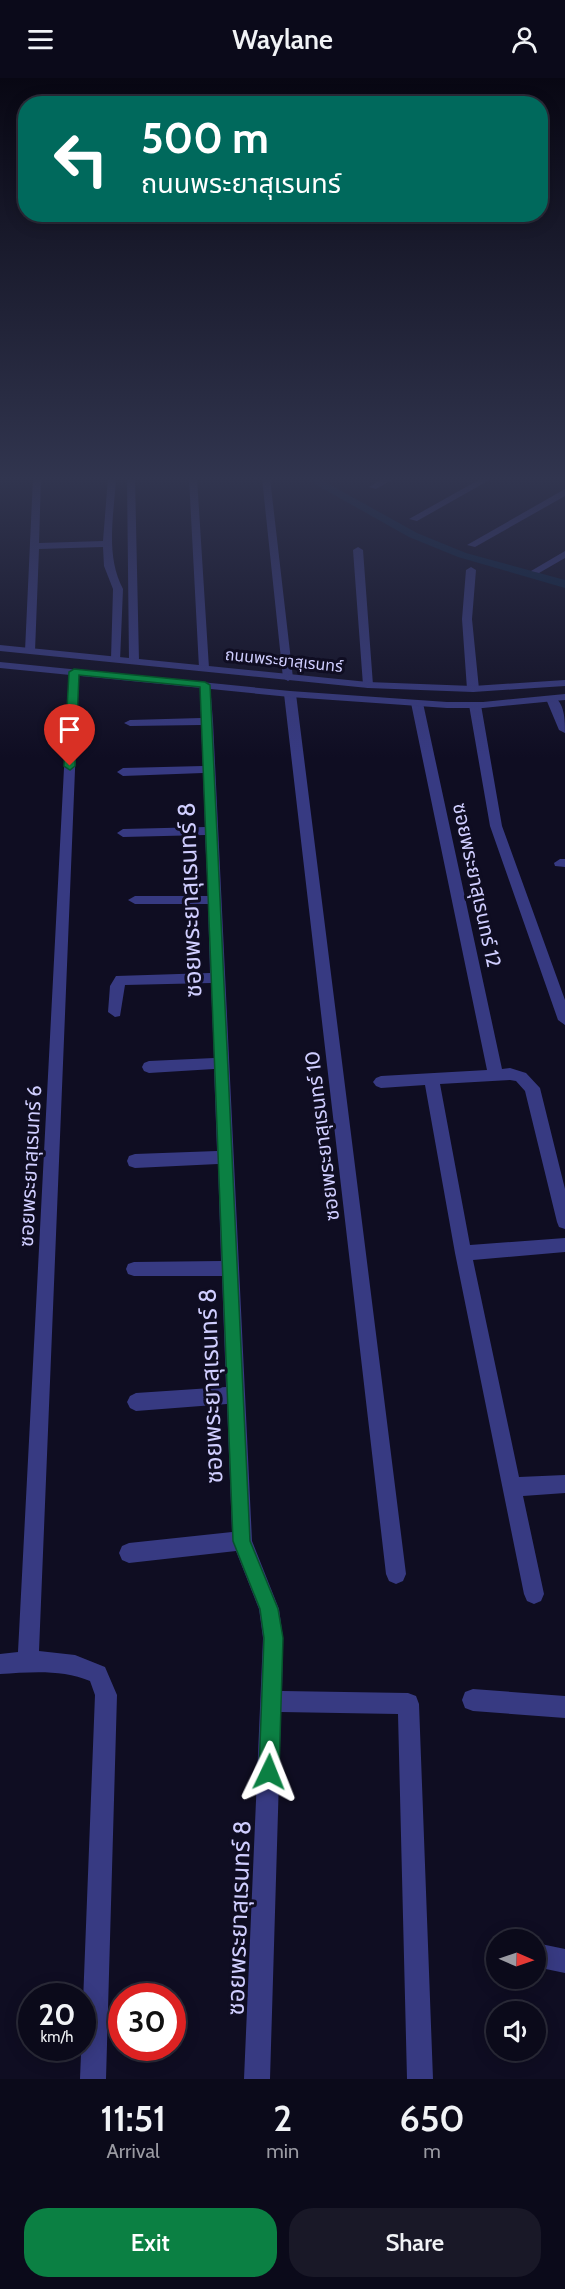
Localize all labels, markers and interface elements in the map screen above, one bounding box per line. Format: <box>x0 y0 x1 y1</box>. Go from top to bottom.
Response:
icon: menu <box>24 23 57 56</box>
text: Waylane <box>232 23 333 56</box>
icon: person <box>508 23 541 56</box>
text: 500 m <box>141 112 269 164</box>
icon: left <box>42 120 120 198</box>
text: ถนนพระยาสุเรนทร์ <box>141 167 341 200</box>
street label: ถนนพระยาสุเรนทร์ <box>224 645 345 676</box>
pin <box>44 704 95 766</box>
icon: arrive <box>53 713 86 746</box>
street label: ซอยพระยาสุเรนทร์ 12 <box>448 801 506 969</box>
street label: ซอยพระยาสุเรนทร์ 8 <box>172 802 208 998</box>
street label: ซอยพระยาสุเรนทร์ 10 <box>300 1050 344 1222</box>
street label: ซอยพระยาสุเรนทร์ 6 <box>14 1085 46 1247</box>
street label: ซอยพระยาสุเรนทร์ 8 <box>193 1288 229 1484</box>
position arrow <box>237 1740 301 1804</box>
street label: ซอยพระยาสุเรนทร์ 8 <box>221 1820 257 2016</box>
north arrow <box>486 1929 546 1989</box>
map controls <box>486 1929 546 2061</box>
speed limit sign: 30 <box>108 1983 186 2061</box>
text: 20 <box>38 1996 76 2033</box>
button: sound <box>486 2001 546 2061</box>
text: km/h <box>41 2028 73 2046</box>
text: 11:51 <box>100 2096 166 2140</box>
text: 2 <box>273 2096 292 2140</box>
text: 650 <box>400 2096 465 2140</box>
text: Arrival <box>106 2139 160 2163</box>
text: min <box>266 2139 299 2163</box>
text: m <box>423 2139 441 2163</box>
button: Exit <box>24 2208 277 2277</box>
button: Share <box>289 2208 541 2277</box>

